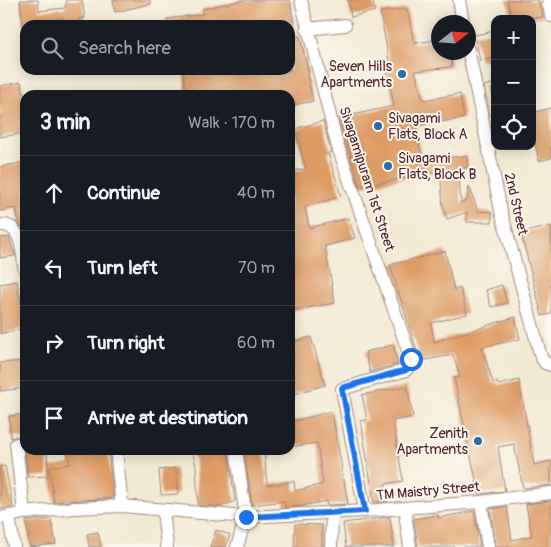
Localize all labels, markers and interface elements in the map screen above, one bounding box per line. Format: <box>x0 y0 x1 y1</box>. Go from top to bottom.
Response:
north arrow <box>431 15 476 60</box>
map controls <box>491 15 536 150</box>
button: + <box>491 15 536 60</box>
search box <box>20 20 295 75</box>
icon: search <box>38 34 66 62</box>
text: Search here <box>78 36 171 60</box>
place label: Seven Hills Apartments <box>320 58 393 91</box>
button: − <box>491 60 536 105</box>
marker: Seven Hills Apartments <box>396 68 408 80</box>
street label: Sivagamipuram 1st Street <box>336 104 399 254</box>
button: locate <box>491 105 536 150</box>
text: 3 min <box>40 109 90 136</box>
place label: Sivagami Flats, Block A <box>388 110 468 143</box>
text: Walk · 170 m <box>188 113 275 133</box>
marker: Sivagami Flats, Block A <box>372 120 384 132</box>
place label: Sivagami Flats, Block B <box>398 150 476 183</box>
marker: Sivagami Flats, Block B <box>382 160 394 172</box>
street label: 2nd Street <box>501 171 532 237</box>
icon: ahead <box>40 179 68 207</box>
text: Continue <box>87 181 160 205</box>
text: 40 m <box>237 183 275 203</box>
icon: left <box>40 254 68 282</box>
text: Turn left <box>87 256 157 280</box>
text: 70 m <box>238 258 275 278</box>
icon: right <box>40 329 68 357</box>
text: Turn right <box>87 331 165 355</box>
text: 60 m <box>237 333 275 353</box>
route start <box>400 348 423 371</box>
icon: arrive <box>40 404 68 432</box>
text: Arrive at destination <box>87 406 248 430</box>
place label: Zenith Apartments <box>396 425 469 458</box>
marker: Zenith Apartments <box>472 435 484 447</box>
street label: TM Maistry Street <box>376 478 481 504</box>
route end <box>235 506 258 529</box>

